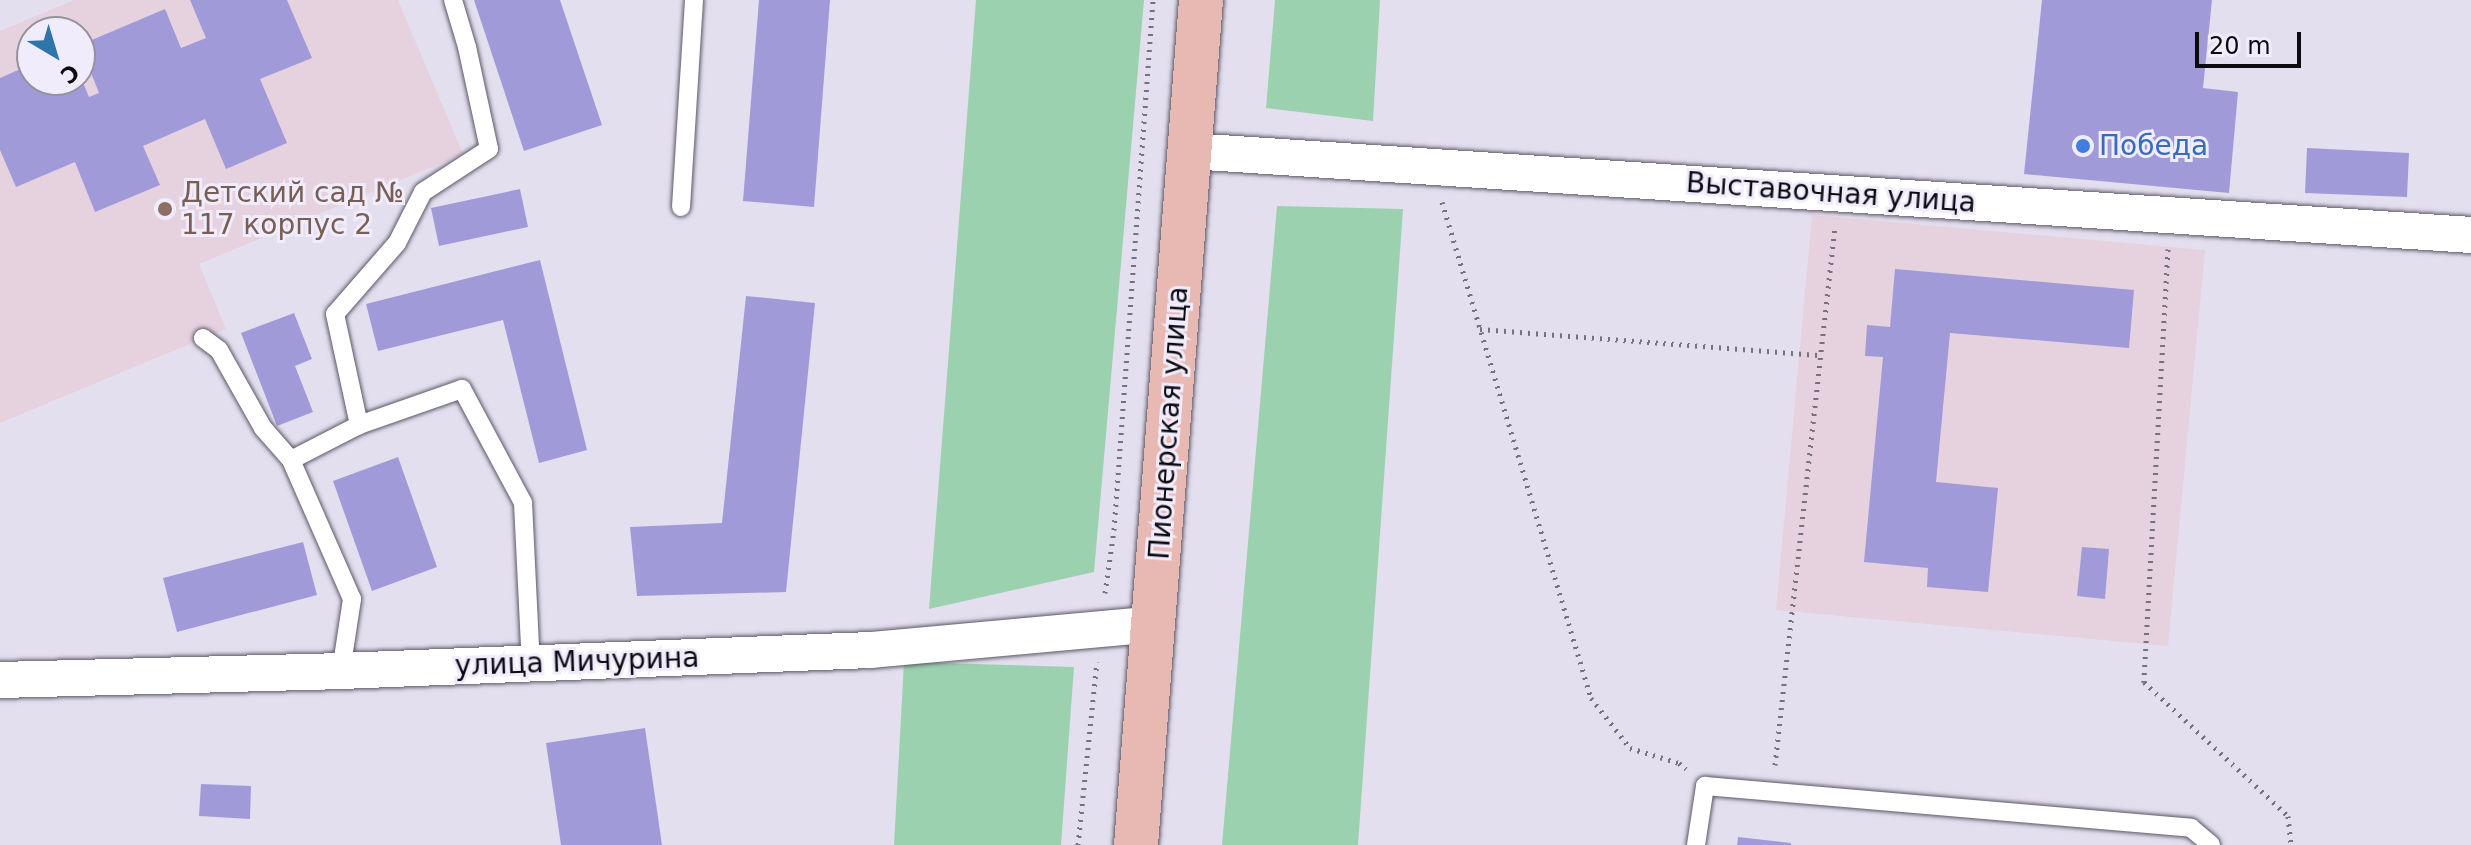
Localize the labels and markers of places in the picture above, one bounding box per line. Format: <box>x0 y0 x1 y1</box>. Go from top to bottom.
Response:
place label: Победа <box>2099 129 2208 163</box>
marker: Победа <box>2074 137 2092 155</box>
place label: Детский сад № 117 корпус 2 <box>181 176 404 242</box>
marker: Детский сад № 117 корпус 2 <box>156 200 174 218</box>

